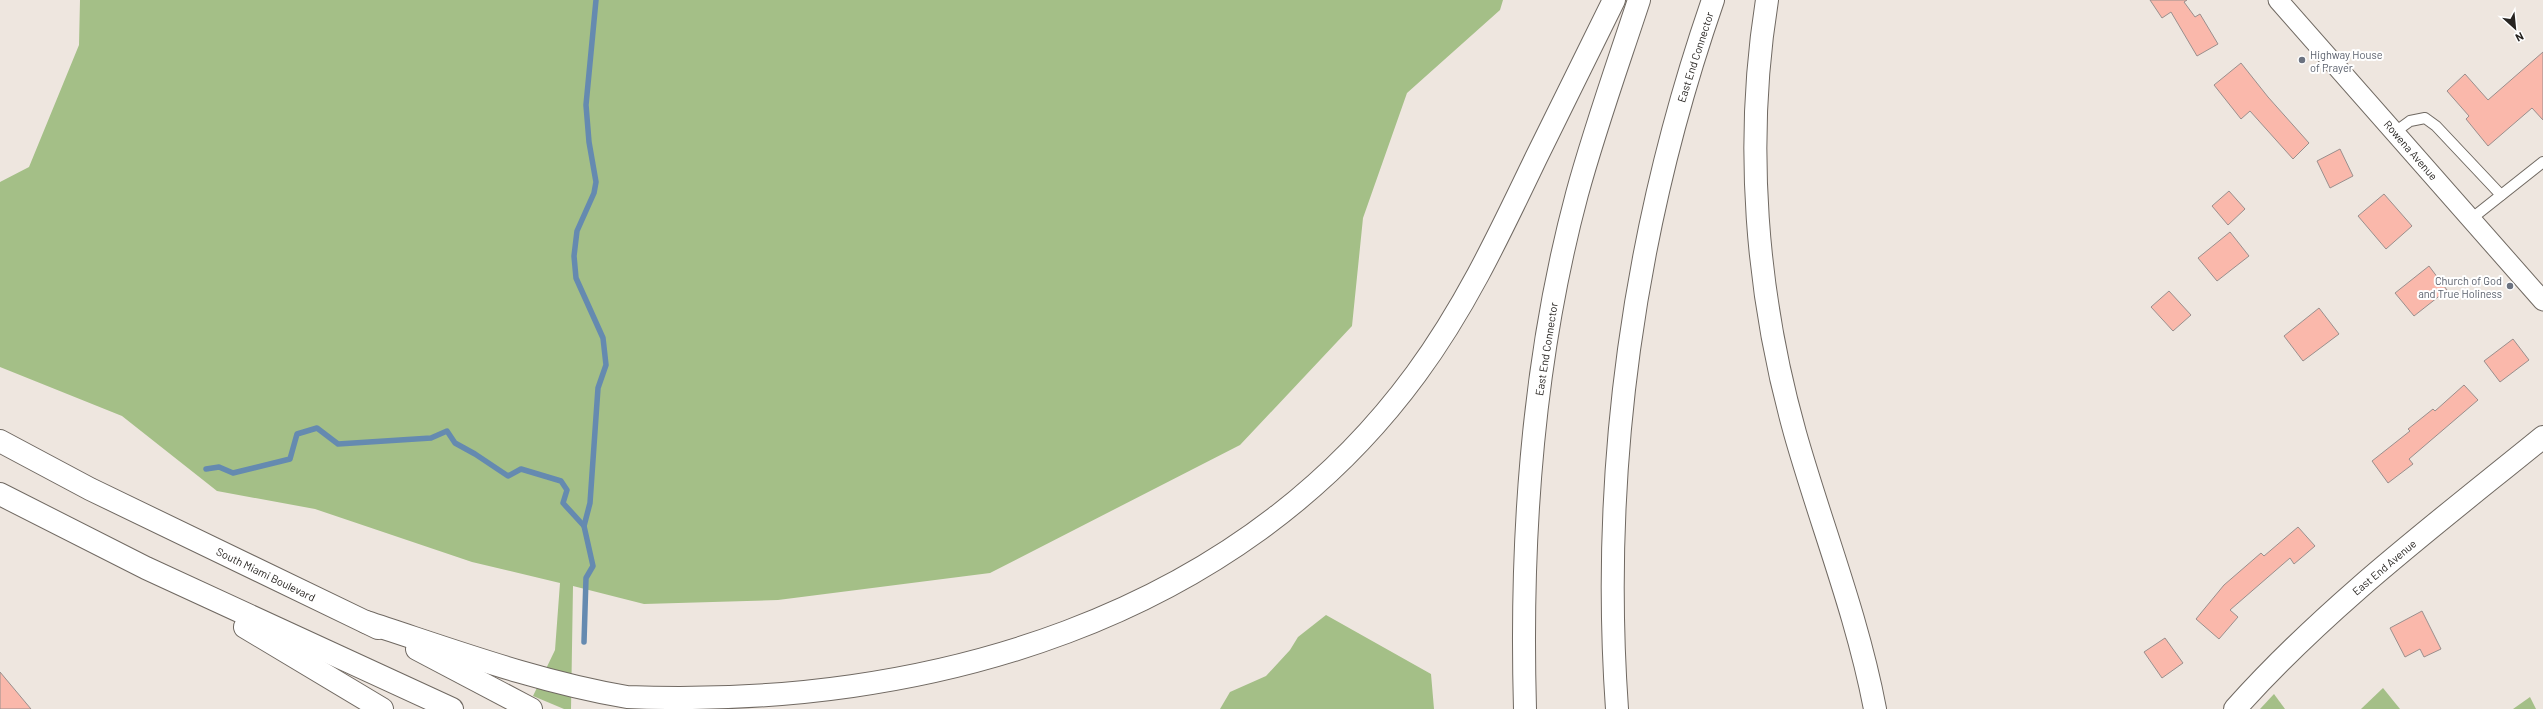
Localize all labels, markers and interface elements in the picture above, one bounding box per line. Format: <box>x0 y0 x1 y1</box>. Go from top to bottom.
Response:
north arrow <box>2495 8 2535 48</box>
street label: East End Connector <box>1674 10 1716 104</box>
text: N <box>2514 30 2526 45</box>
place label: Highway House of Prayer <box>2310 48 2383 74</box>
marker: Highway House of Prayer <box>2297 55 2307 65</box>
street label: Rowena Avenue <box>2382 118 2441 183</box>
place label: Church of God and True Holiness <box>2418 274 2502 300</box>
marker: Church of God and True Holiness <box>2505 281 2515 291</box>
street label: East End Connector <box>1532 301 1560 397</box>
street label: East End Avenue <box>2349 536 2419 598</box>
street label: South Miami Boulevard <box>214 544 318 604</box>

